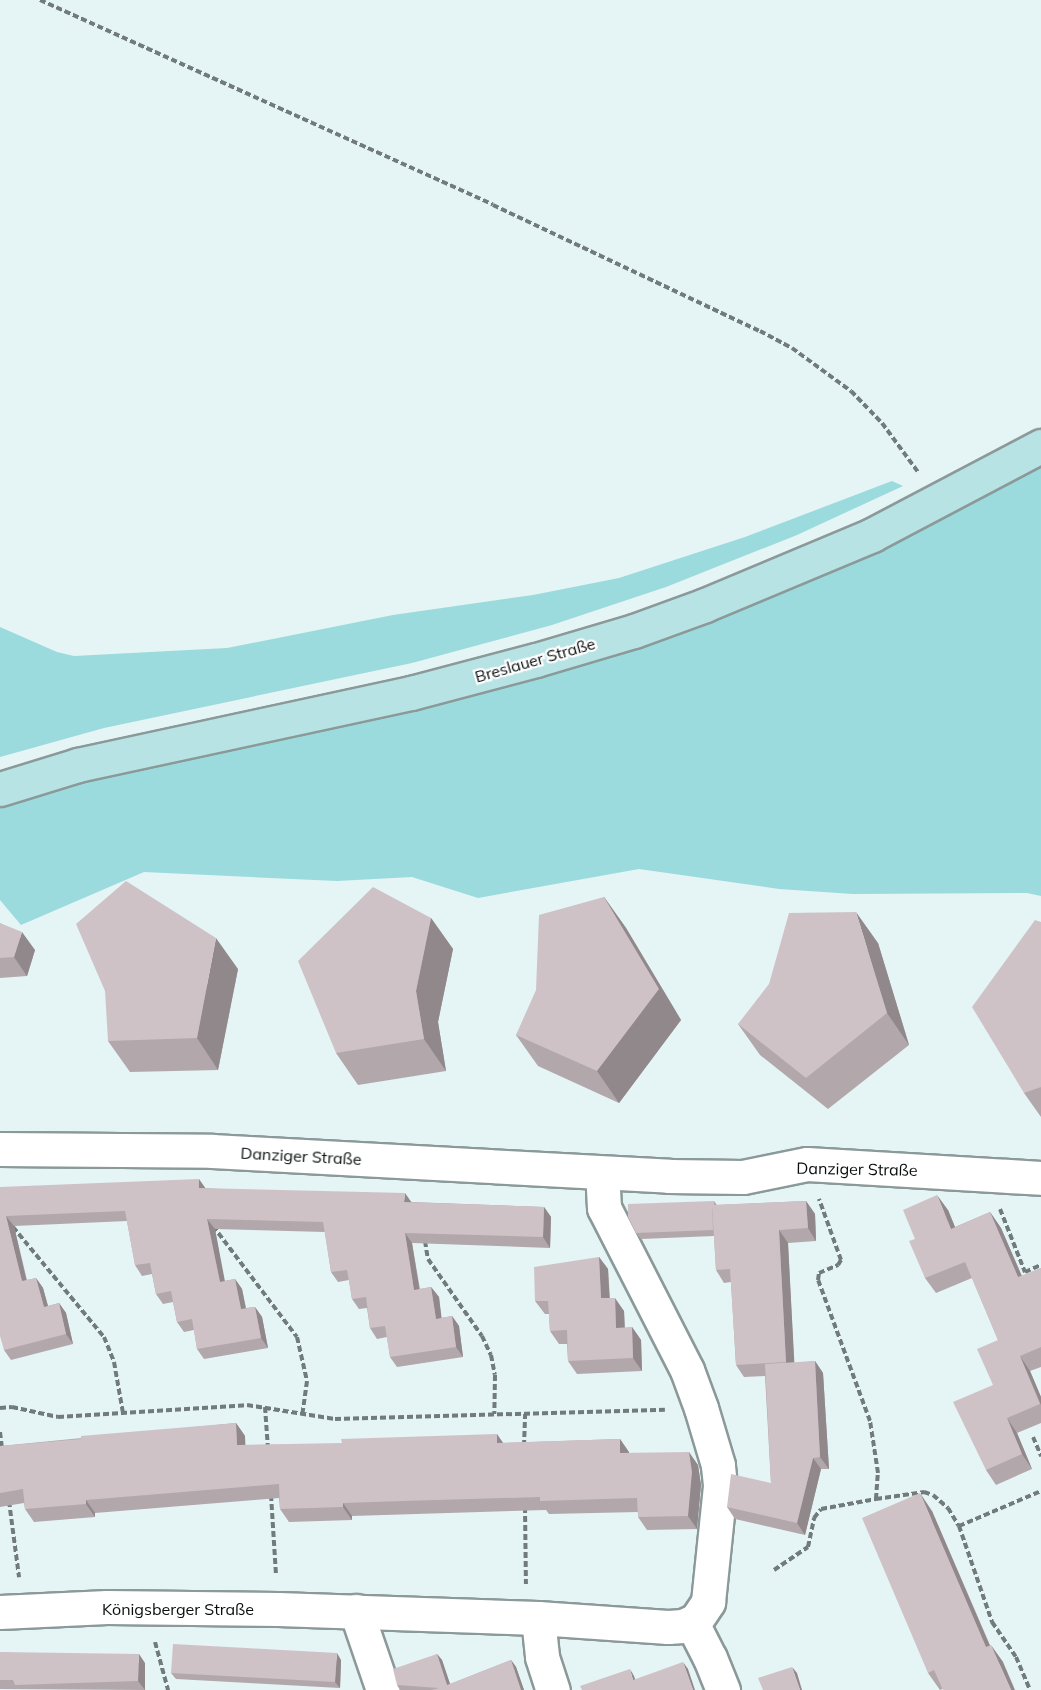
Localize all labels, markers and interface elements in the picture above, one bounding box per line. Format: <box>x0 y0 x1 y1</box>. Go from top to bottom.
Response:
street label: Breslauer Straße <box>473 634 597 686</box>
street label: Danziger Straße <box>240 1143 362 1169</box>
street label: Danziger Straße <box>796 1158 918 1180</box>
street label: Königsberger Straße <box>102 1599 254 1619</box>

